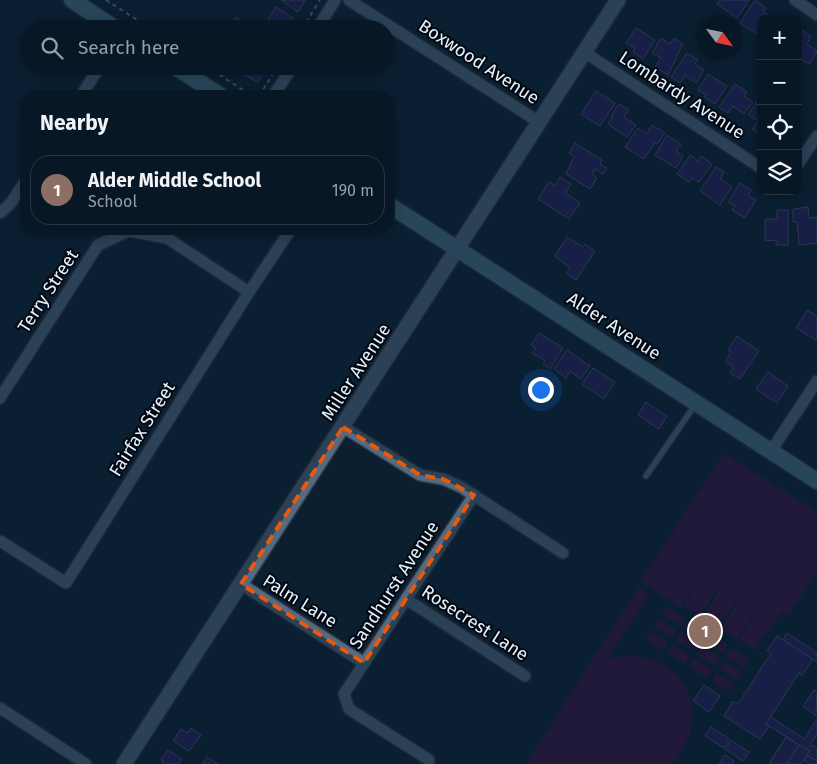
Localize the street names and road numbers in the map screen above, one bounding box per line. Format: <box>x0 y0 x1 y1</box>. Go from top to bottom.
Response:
street label: Boxwood Avenue <box>415 15 543 109</box>
street label: Lombardy Avenue <box>615 46 749 144</box>
street label: Terry Street <box>13 245 83 337</box>
street label: Alder Avenue <box>563 287 665 365</box>
street label: Miller Avenue <box>317 320 395 424</box>
street label: Fairfax Street <box>104 377 180 480</box>
street label: Sandhurst Avenue <box>344 517 444 653</box>
street label: Palm Lane <box>259 570 341 632</box>
street label: Rosecrest Lane <box>418 580 532 666</box>

